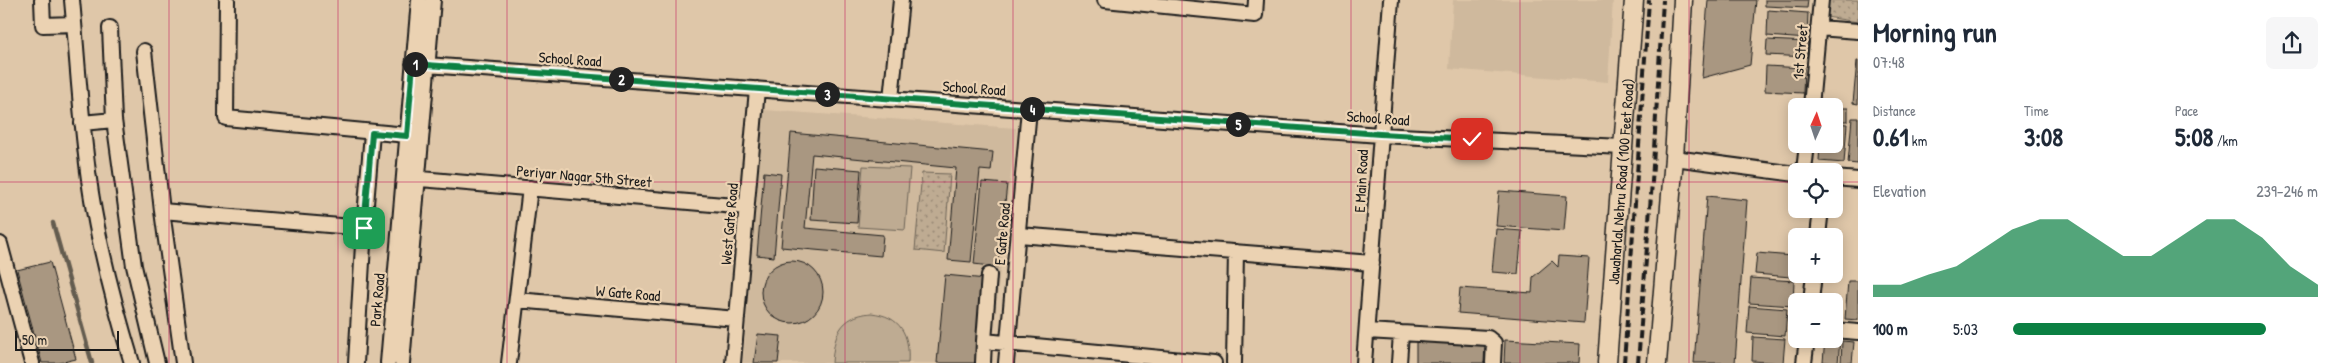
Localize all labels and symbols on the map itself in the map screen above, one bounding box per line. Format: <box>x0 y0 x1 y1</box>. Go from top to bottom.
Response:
street label: 1st Street <box>1787 23 1813 80</box>
street label: School Road <box>538 46 602 72</box>
pin: 1 <box>402 52 428 76</box>
pin: 2 <box>608 66 634 92</box>
street label: School Road <box>942 75 1006 101</box>
street label: Jawaharlal Nehru Road (100 Feet Road) <box>1602 78 1639 285</box>
pin: 3 <box>814 82 840 106</box>
pin: 4 <box>1020 96 1044 122</box>
north arrow <box>1788 98 1842 152</box>
street label: School Road <box>1346 105 1410 131</box>
pin: 5 <box>1226 112 1250 136</box>
pin <box>1451 118 1493 160</box>
street label: E Main Road <box>1349 149 1373 213</box>
street label: Periyar Nagar 5th Street <box>516 160 653 192</box>
street label: West Gate Road <box>715 182 743 266</box>
street label: E Gate Road <box>989 202 1015 266</box>
pin <box>343 207 385 249</box>
street label: Park Road <box>364 272 390 327</box>
street label: W Gate Road <box>595 280 661 306</box>
scale bar <box>15 328 119 351</box>

